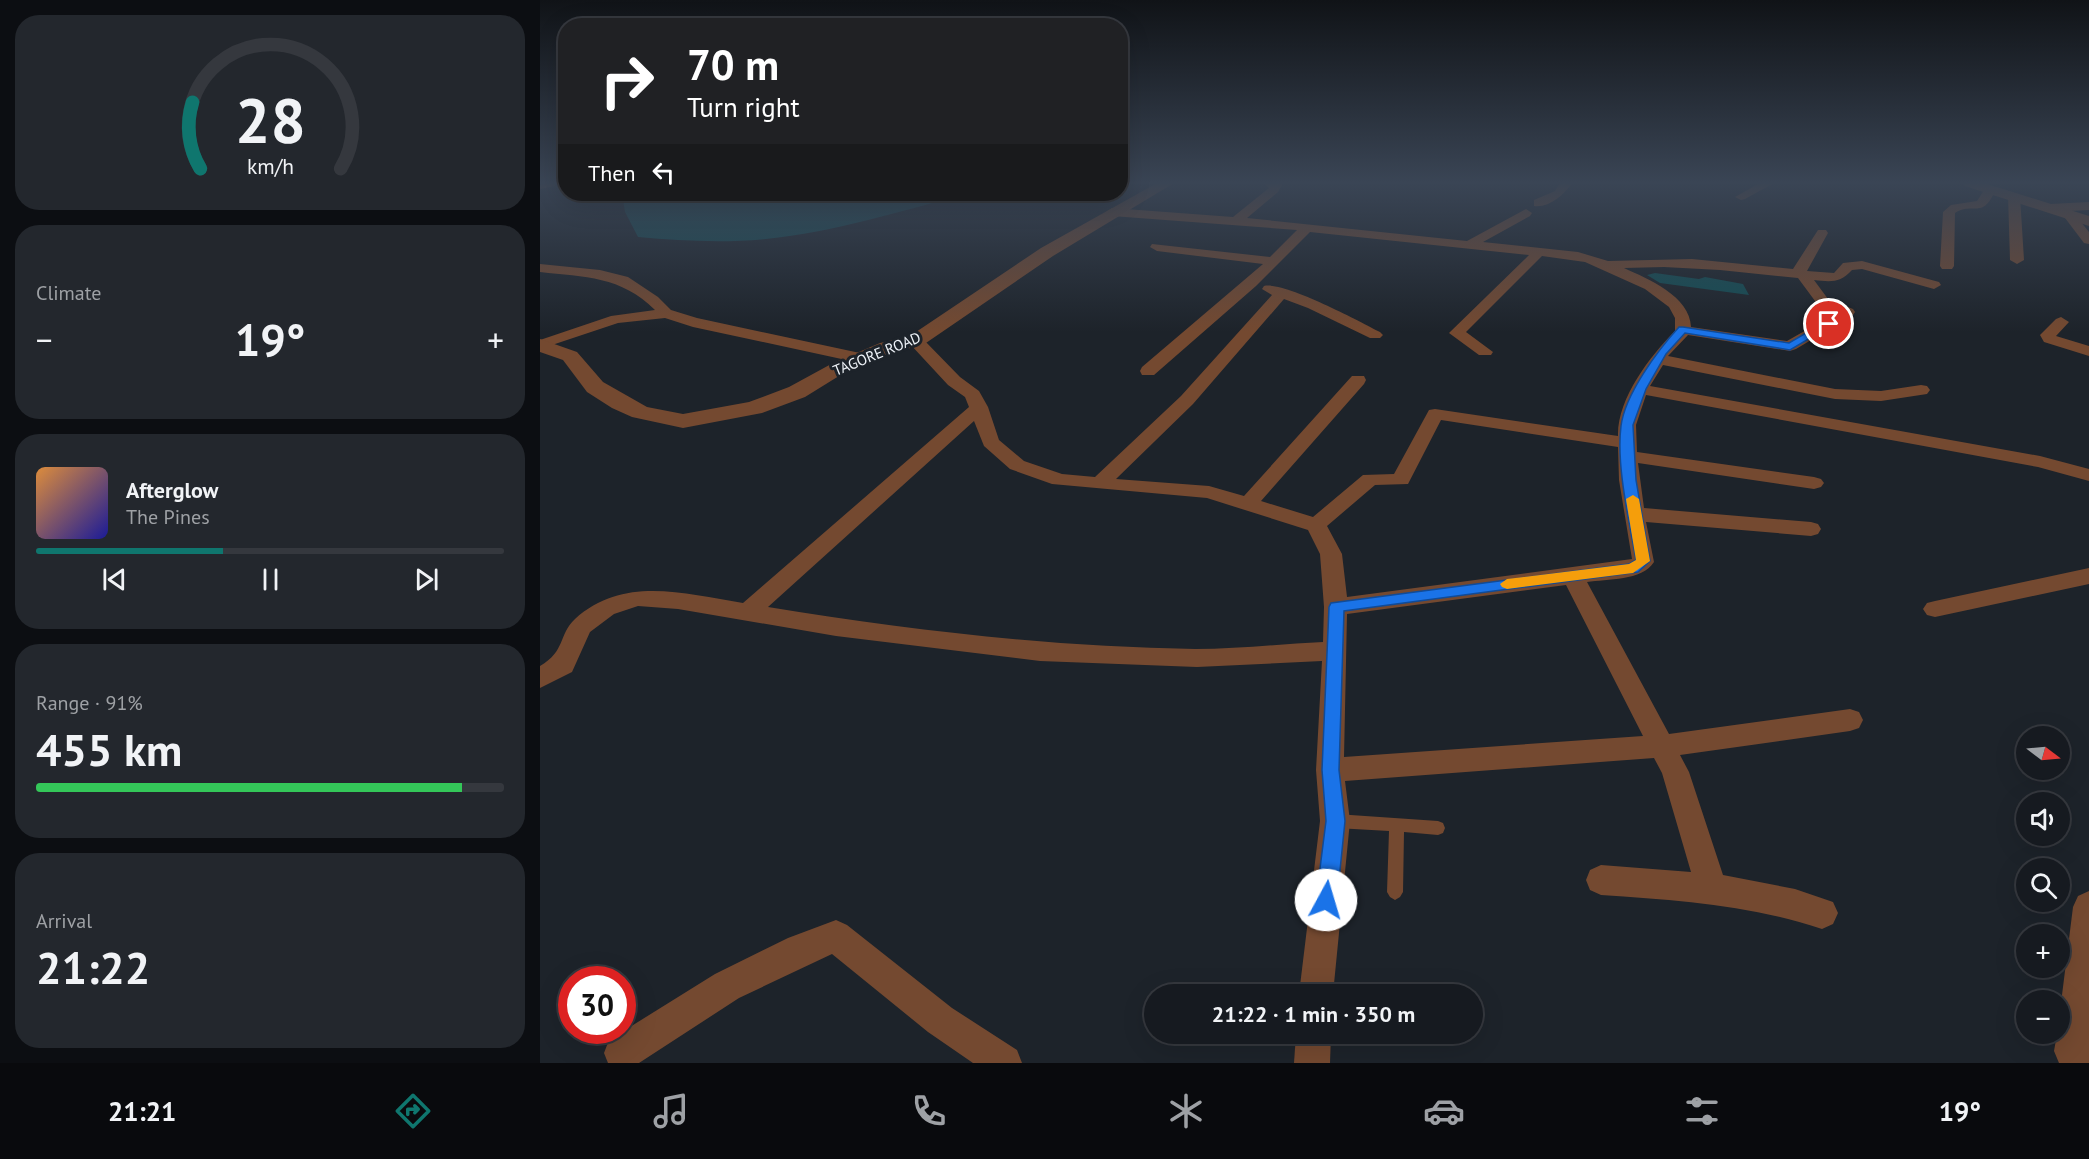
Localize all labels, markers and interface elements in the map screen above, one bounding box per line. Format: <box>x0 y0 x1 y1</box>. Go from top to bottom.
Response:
text: 70 m <box>687 37 779 92</box>
icon: right <box>588 42 666 120</box>
text: 28 <box>235 79 305 160</box>
text: Turn right <box>687 90 800 124</box>
text: km/h <box>246 153 293 181</box>
icon: left <box>647 156 680 189</box>
text: Then <box>588 159 635 187</box>
text: Climate <box>36 280 102 306</box>
pin <box>1803 298 1854 349</box>
icon: arrive <box>1812 307 1845 340</box>
text: 19° <box>235 310 305 368</box>
text: − <box>36 318 53 361</box>
text: + <box>487 318 504 361</box>
street label: TAGORE ROAD <box>830 327 923 380</box>
text: Afterglow <box>126 476 218 504</box>
text: The Pines <box>126 504 210 530</box>
icon: previous <box>98 563 131 596</box>
icon: pause <box>254 563 287 596</box>
icon: next <box>410 563 443 596</box>
text: Range · 91% <box>36 690 143 716</box>
text: 455 km <box>36 720 182 778</box>
north arrow <box>2016 726 2070 780</box>
map controls <box>2016 726 2070 1044</box>
button: sound <box>2016 792 2070 846</box>
button: search <box>2016 858 2070 912</box>
position arrow <box>1294 868 1358 932</box>
text: Arrival <box>36 908 92 934</box>
button: + <box>2016 924 2070 978</box>
text: 21:22 <box>36 938 150 996</box>
speed limit sign: 30 <box>558 966 636 1044</box>
button: − <box>2016 990 2070 1044</box>
text: 21:22 · 1 min · 350 m <box>1212 1000 1415 1028</box>
icon: directions <box>392 1090 434 1132</box>
icon: music <box>650 1090 692 1132</box>
icon: phone <box>908 1090 950 1132</box>
icon: climate <box>1165 1090 1207 1132</box>
icon: car <box>1423 1090 1465 1132</box>
icon: filters <box>1681 1090 1723 1132</box>
text: 21:21 <box>108 1094 176 1128</box>
text: 19° <box>1939 1094 1981 1128</box>

